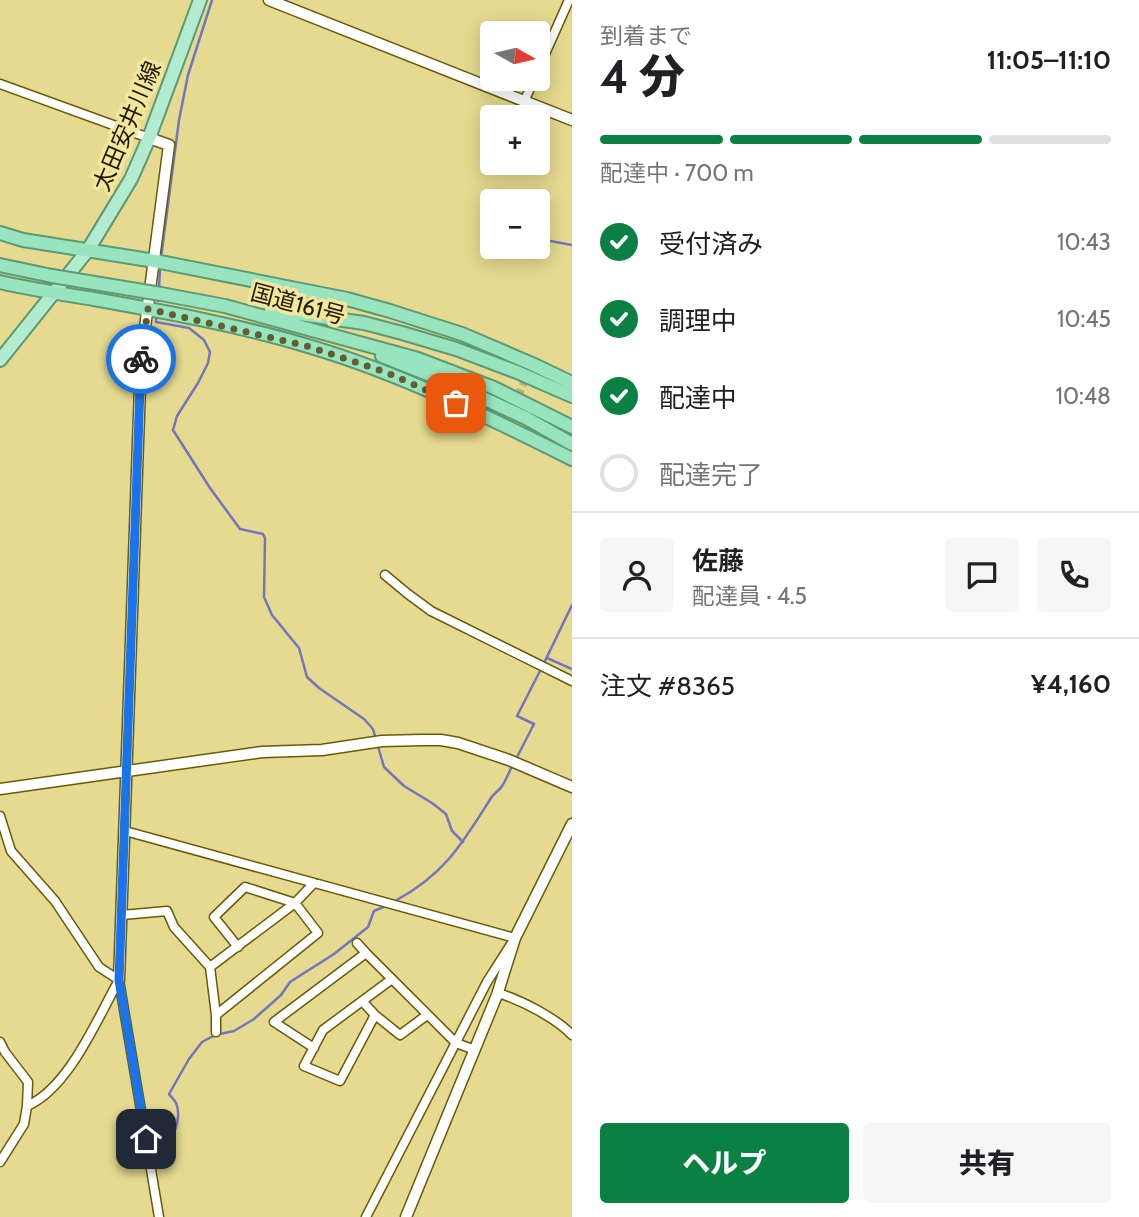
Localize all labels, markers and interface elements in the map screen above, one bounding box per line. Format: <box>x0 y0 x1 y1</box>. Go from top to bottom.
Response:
north arrow <box>480 21 550 91</box>
map controls <box>480 21 550 259</box>
text: 到着まで <box>600 22 692 50</box>
text: 11:05–11:10 <box>987 44 1111 76</box>
text: 4 分 <box>600 49 685 105</box>
street label: 太田安井川線 <box>87 57 167 195</box>
button: + <box>480 105 550 175</box>
text: 配達中 · 700 m <box>600 159 754 187</box>
button: − <box>480 189 550 259</box>
icon: check <box>600 223 638 261</box>
text: 受付済み <box>659 228 763 260</box>
text: 10:43 <box>1057 228 1111 256</box>
street label: 国道161号 <box>248 278 348 330</box>
icon: check <box>600 300 638 338</box>
text: 調理中 <box>659 305 737 337</box>
text: 10:45 <box>1057 305 1111 333</box>
courier <box>106 324 176 394</box>
icon: bike <box>122 340 160 378</box>
pin <box>426 373 486 433</box>
icon: check <box>600 377 638 415</box>
text: 配達中 <box>659 382 737 414</box>
text: 10:48 <box>1055 382 1111 410</box>
icon: bag <box>437 384 475 422</box>
text: 配達完了 <box>659 459 763 491</box>
button: person <box>600 538 674 612</box>
button: chat <box>945 538 1019 612</box>
button: phone <box>1037 538 1111 612</box>
text: 佐藤 <box>692 545 744 577</box>
text: 配達員 · 4.5 <box>692 582 807 610</box>
text: ¥4,160 <box>1031 668 1111 700</box>
text: 注文 #8365 <box>600 670 735 702</box>
pin <box>116 1109 176 1169</box>
icon: home <box>127 1120 165 1158</box>
button: ヘルプ <box>600 1123 849 1203</box>
button: 共有 <box>863 1123 1111 1203</box>

